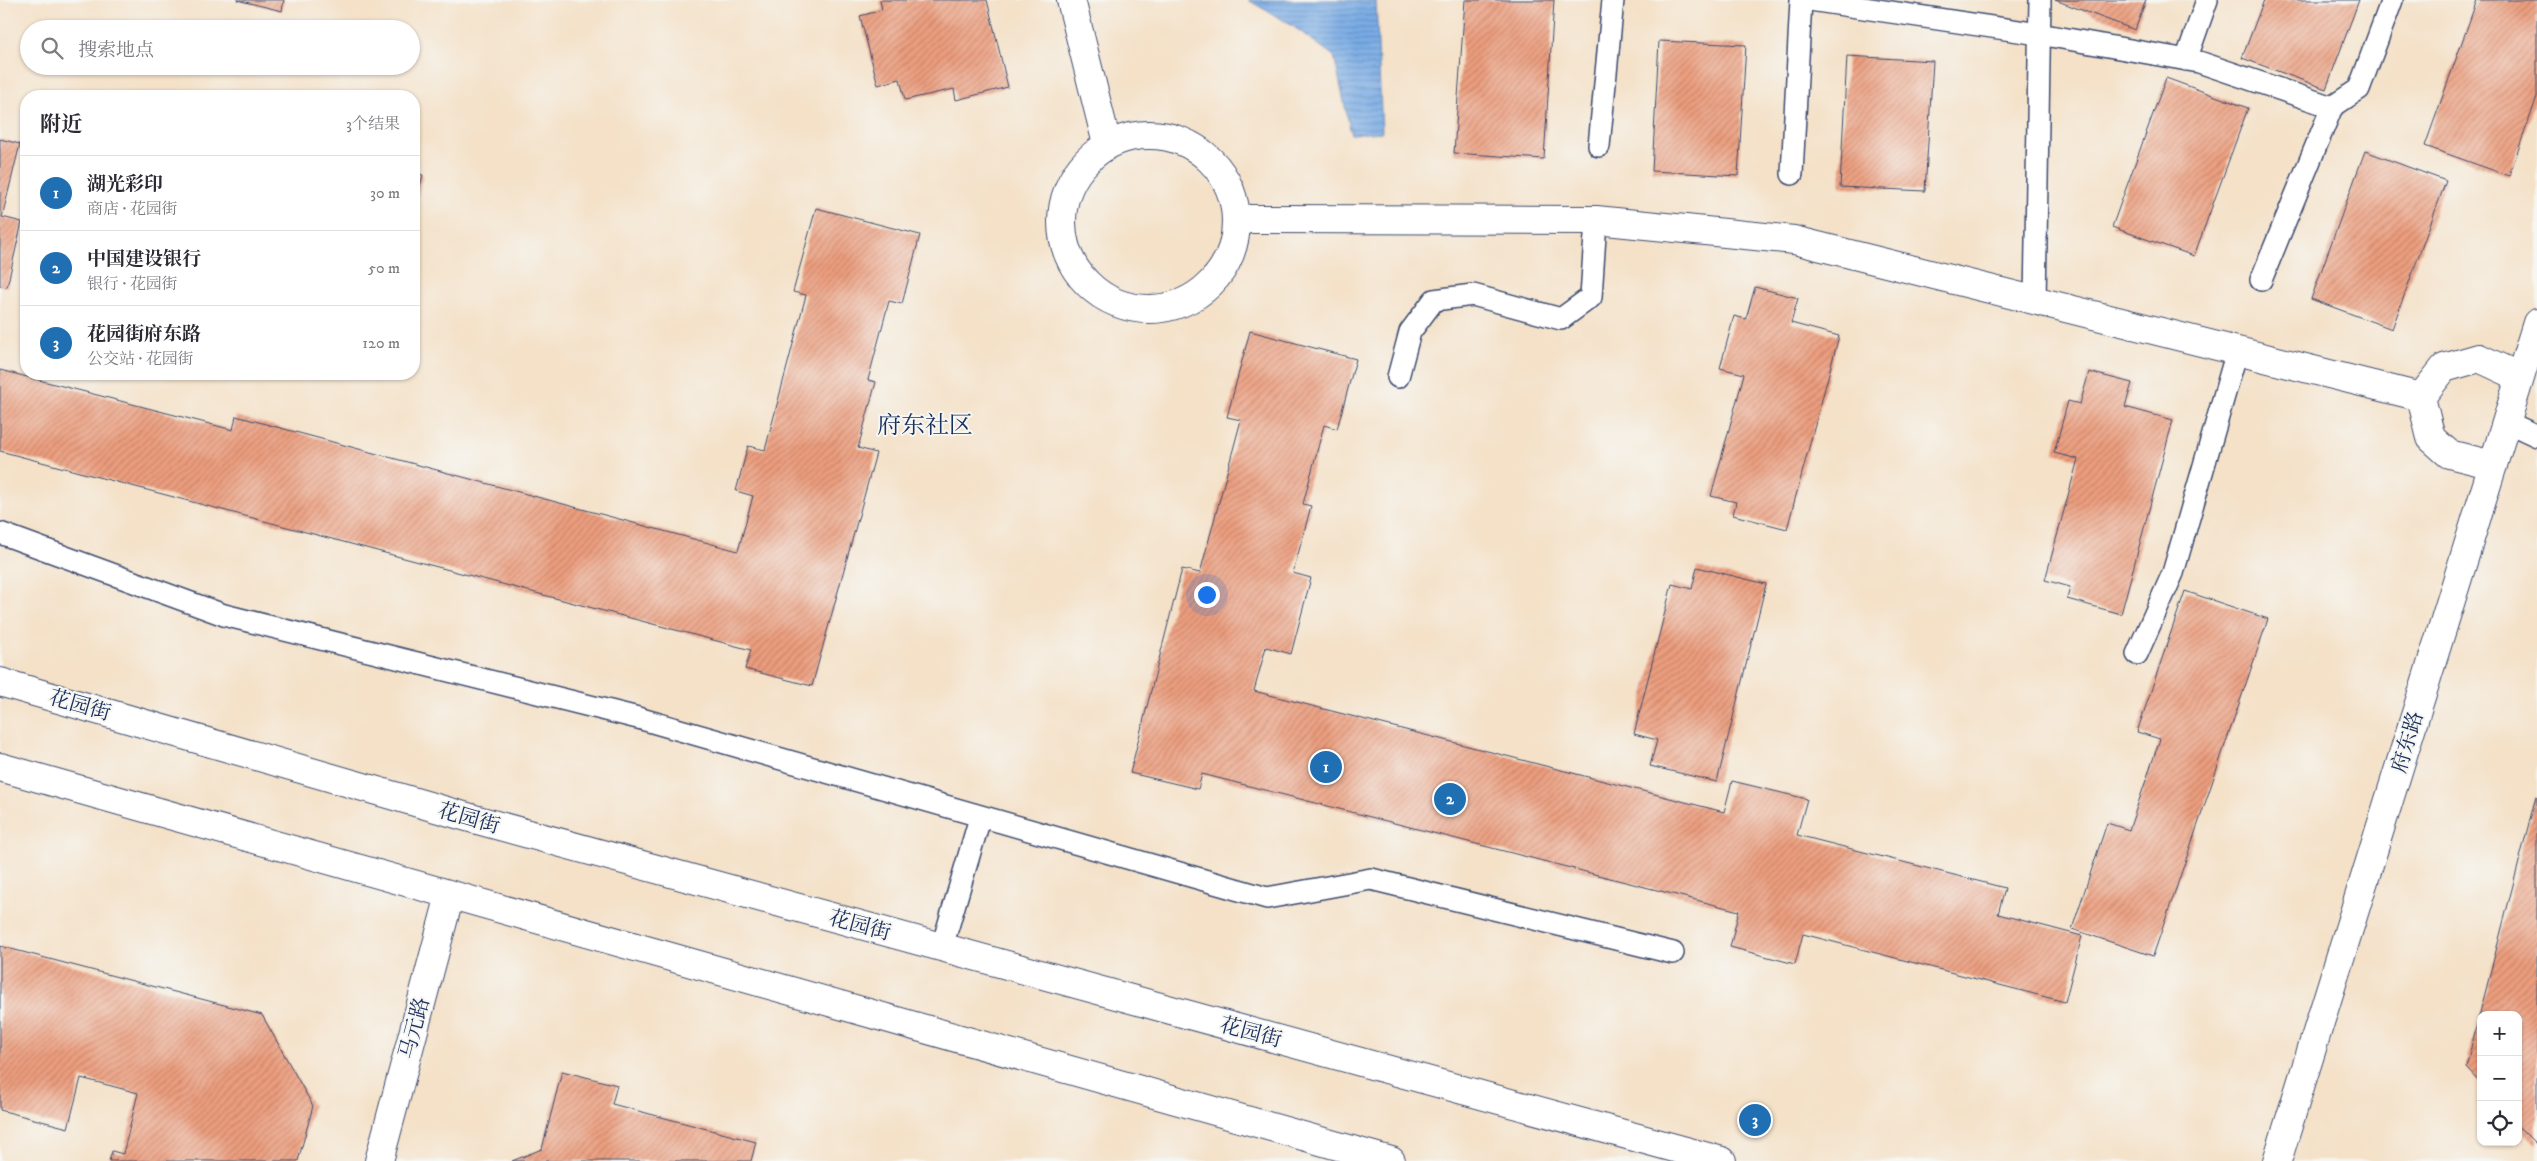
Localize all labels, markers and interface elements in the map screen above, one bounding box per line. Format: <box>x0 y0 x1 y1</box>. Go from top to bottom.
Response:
search box <box>20 20 420 75</box>
icon: search <box>38 34 66 62</box>
text: 搜索地点 <box>78 39 154 62</box>
text: 附近 <box>40 112 82 138</box>
text: 3个结果 <box>346 114 400 134</box>
text: 湖光彩印 <box>87 173 163 196</box>
text: 1 <box>53 183 59 203</box>
text: 30 m <box>370 183 400 203</box>
text: 商店 · 花园街 <box>87 199 178 219</box>
text: 中国建设银行 <box>87 248 201 271</box>
text: 2 <box>52 258 60 278</box>
text: 50 m <box>368 258 400 278</box>
text: 银行 · 花园街 <box>87 274 178 294</box>
text: 花园街府东路 <box>87 323 201 346</box>
text: 3 <box>53 333 59 353</box>
text: 120 m <box>362 333 400 353</box>
text: 公交站 · 花园街 <box>87 349 194 369</box>
district label: 府东社区 <box>877 411 973 441</box>
your location <box>1194 582 1220 608</box>
street label: 花园街 <box>46 685 114 727</box>
street label: 府东路 <box>2386 708 2430 776</box>
pin: 1 <box>1310 748 1342 786</box>
pin: 2 <box>1434 780 1466 818</box>
street label: 花园街 <box>435 798 503 840</box>
street label: 花园街 <box>826 905 894 947</box>
street label: 马元路 <box>394 994 436 1062</box>
map controls <box>2477 1011 2522 1146</box>
button: + <box>2477 1011 2522 1056</box>
street label: 花园街 <box>1217 1012 1285 1054</box>
button: − <box>2477 1056 2522 1101</box>
pin: 3 <box>1739 1101 1771 1139</box>
button: locate <box>2477 1101 2522 1146</box>

